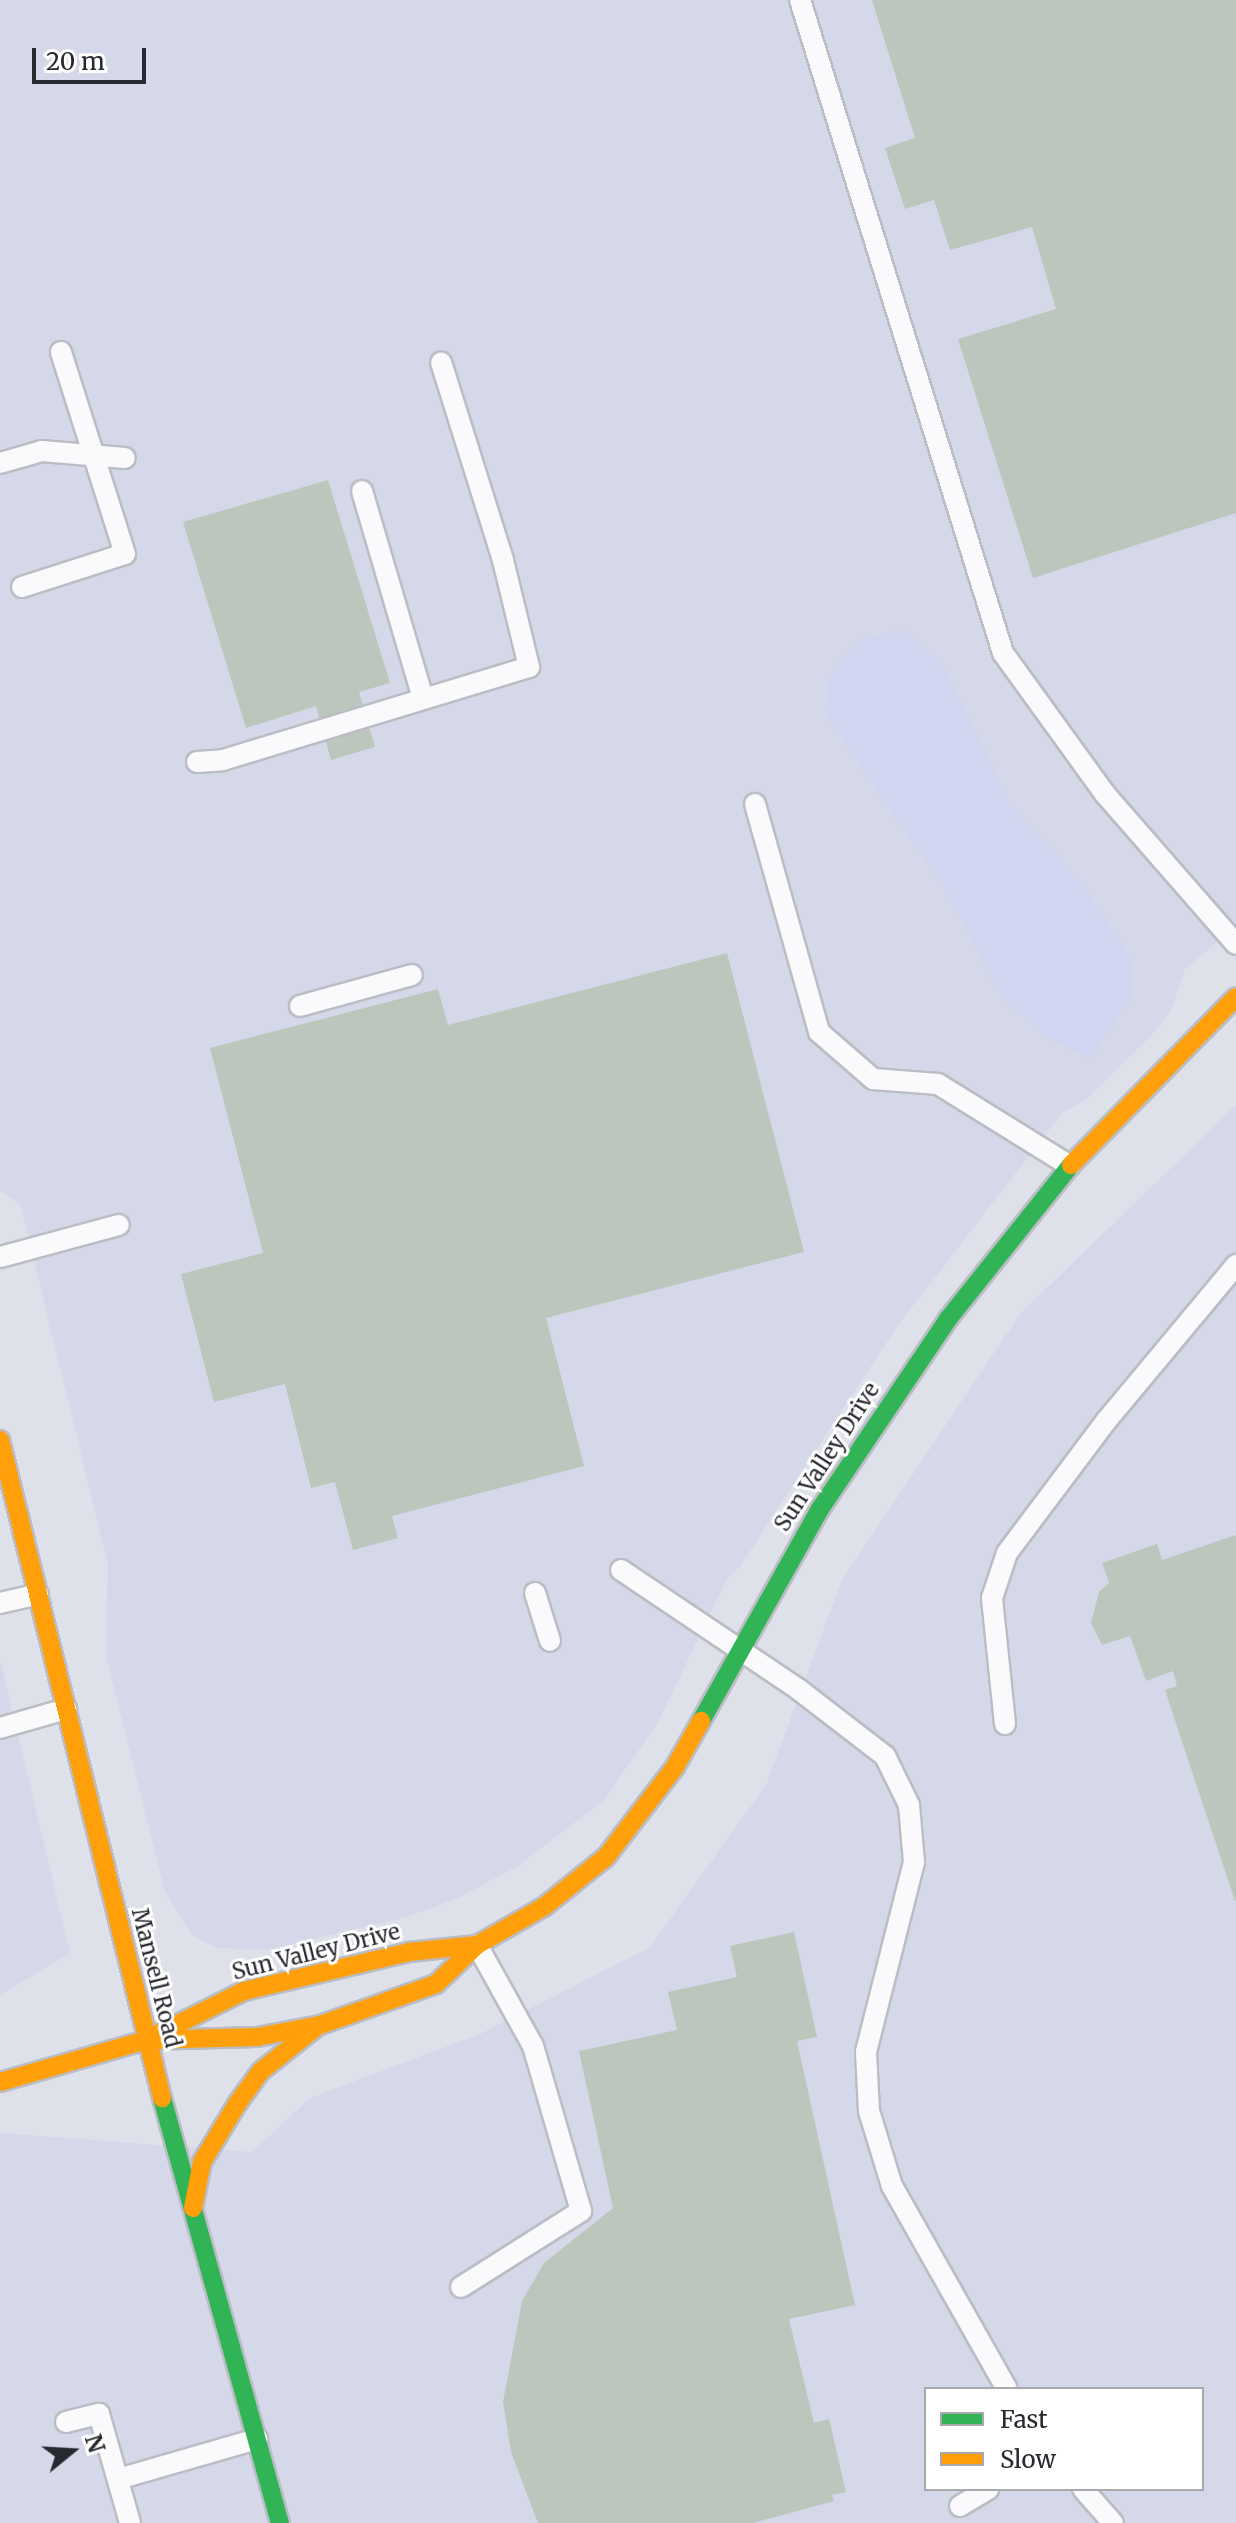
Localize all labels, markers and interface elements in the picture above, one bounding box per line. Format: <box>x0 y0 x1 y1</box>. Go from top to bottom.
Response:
scale bar <box>36 32 150 82</box>
text: 20 m <box>46 46 105 77</box>
street label: Sun Valley Drive <box>769 1378 885 1536</box>
street label: Mansell Road <box>126 1906 186 2050</box>
street label: Sun Valley Drive <box>229 1918 403 1986</box>
legend <box>924 2387 1204 2491</box>
text: Fast <box>1000 2404 1048 2435</box>
north arrow <box>32 2411 112 2491</box>
text: N <box>79 2431 111 2456</box>
text: Slow <box>1000 2444 1056 2475</box>

